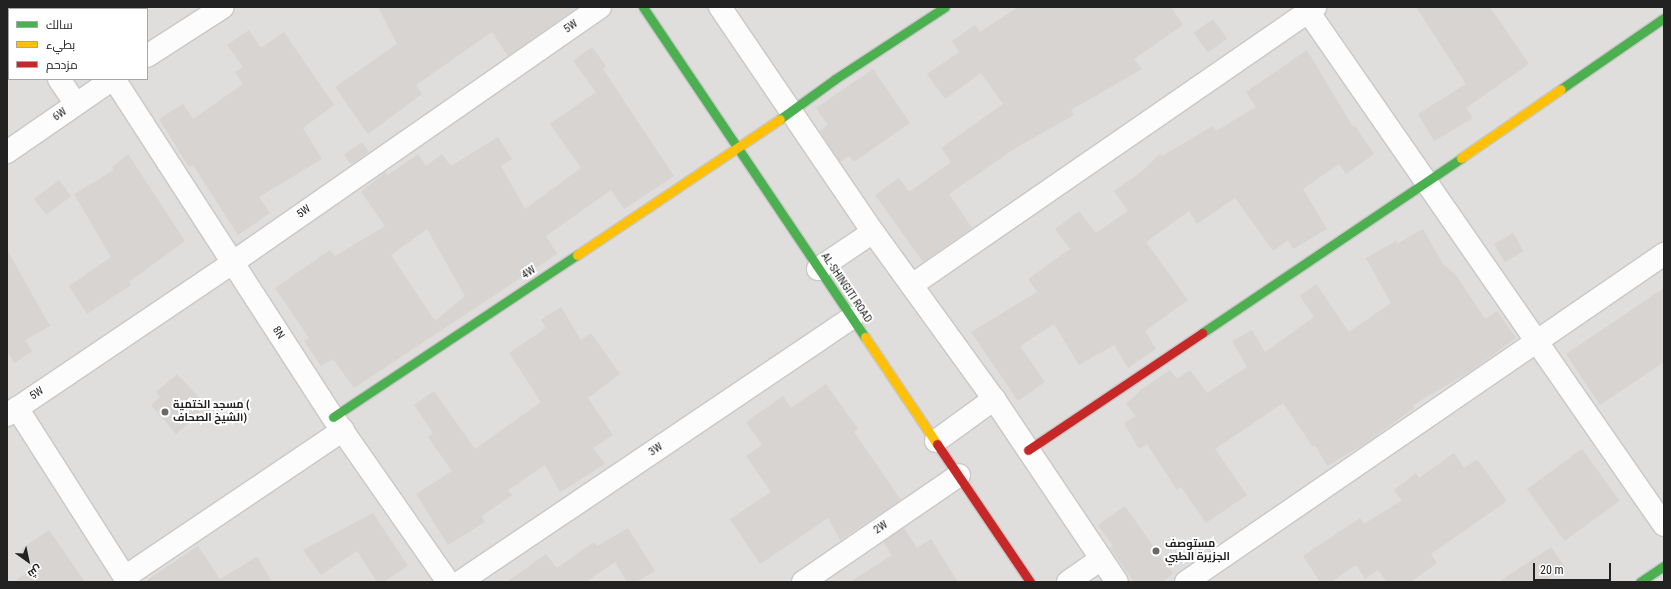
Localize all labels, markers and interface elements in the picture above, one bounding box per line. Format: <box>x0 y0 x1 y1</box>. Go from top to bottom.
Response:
legend <box>8 8 148 80</box>
text: سالك <box>46 18 73 32</box>
street label: 5W <box>562 18 580 36</box>
text: بطيء <box>46 38 75 52</box>
text: مزدحم <box>46 58 78 72</box>
street label: 6W <box>51 106 69 124</box>
street label: 5W <box>295 203 313 221</box>
street label: AL-SHINGITI ROAD <box>818 251 874 325</box>
street label: 4W <box>520 264 538 282</box>
street label: 8N <box>269 324 287 342</box>
street label: 5W <box>28 385 46 403</box>
place label: مسجد الختمية ( الشيخ الصحاف) <box>173 399 250 425</box>
marker: مسجد الختمية ( الشيخ الصحاف) <box>160 407 170 417</box>
street label: 3W <box>647 441 665 459</box>
street label: 2W <box>872 519 890 537</box>
place label: مستوصف الجزيرة الطبي <box>1165 538 1230 564</box>
north arrow <box>8 541 48 581</box>
marker: مستوصف الجزيرة الطبي <box>1150 545 1162 557</box>
scale bar <box>1535 555 1613 581</box>
text: ش <box>25 562 44 581</box>
text: 20 m <box>1540 563 1564 577</box>

